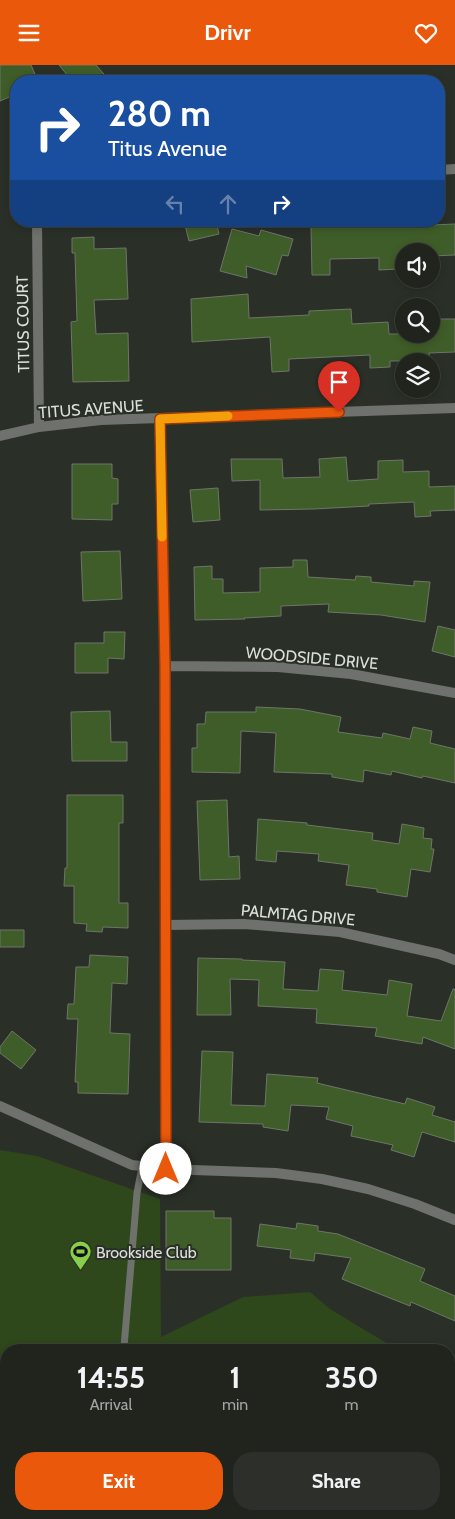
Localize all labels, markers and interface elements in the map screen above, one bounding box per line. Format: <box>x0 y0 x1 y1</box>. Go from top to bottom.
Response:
icon: menu <box>15 19 43 47</box>
text: Drivr <box>204 19 251 46</box>
icon: heart <box>412 19 440 47</box>
text: 280 m <box>108 92 211 135</box>
icon: right <box>25 95 90 160</box>
text: Titus Avenue <box>108 135 227 162</box>
icon: left <box>161 190 189 218</box>
icon: ahead <box>214 190 242 218</box>
icon: right <box>267 190 295 218</box>
map controls <box>395 243 440 398</box>
button: sound <box>395 243 440 288</box>
street label: TITUS COURT <box>13 275 33 373</box>
button: search <box>395 298 440 343</box>
button: layers <box>395 353 440 398</box>
pin <box>318 361 360 412</box>
icon: arrive <box>325 368 353 396</box>
street label: TITUS AVENUE <box>38 396 144 422</box>
street label: WOODSIDE DRIVE <box>245 643 379 673</box>
street label: PALMTAG DRIVE <box>240 901 356 929</box>
position arrow <box>139 1142 191 1194</box>
sports icon: Brookside Club <box>68 1240 92 1271</box>
place label: Brookside Club <box>96 1243 197 1262</box>
text: 14:55 <box>77 1359 145 1396</box>
text: 1 <box>230 1359 241 1396</box>
text: 350 <box>325 1359 378 1396</box>
text: Arrival <box>90 1395 132 1414</box>
text: min <box>222 1395 248 1414</box>
text: m <box>345 1395 359 1414</box>
button: Exit <box>15 1452 223 1510</box>
button: Share <box>233 1452 440 1510</box>

